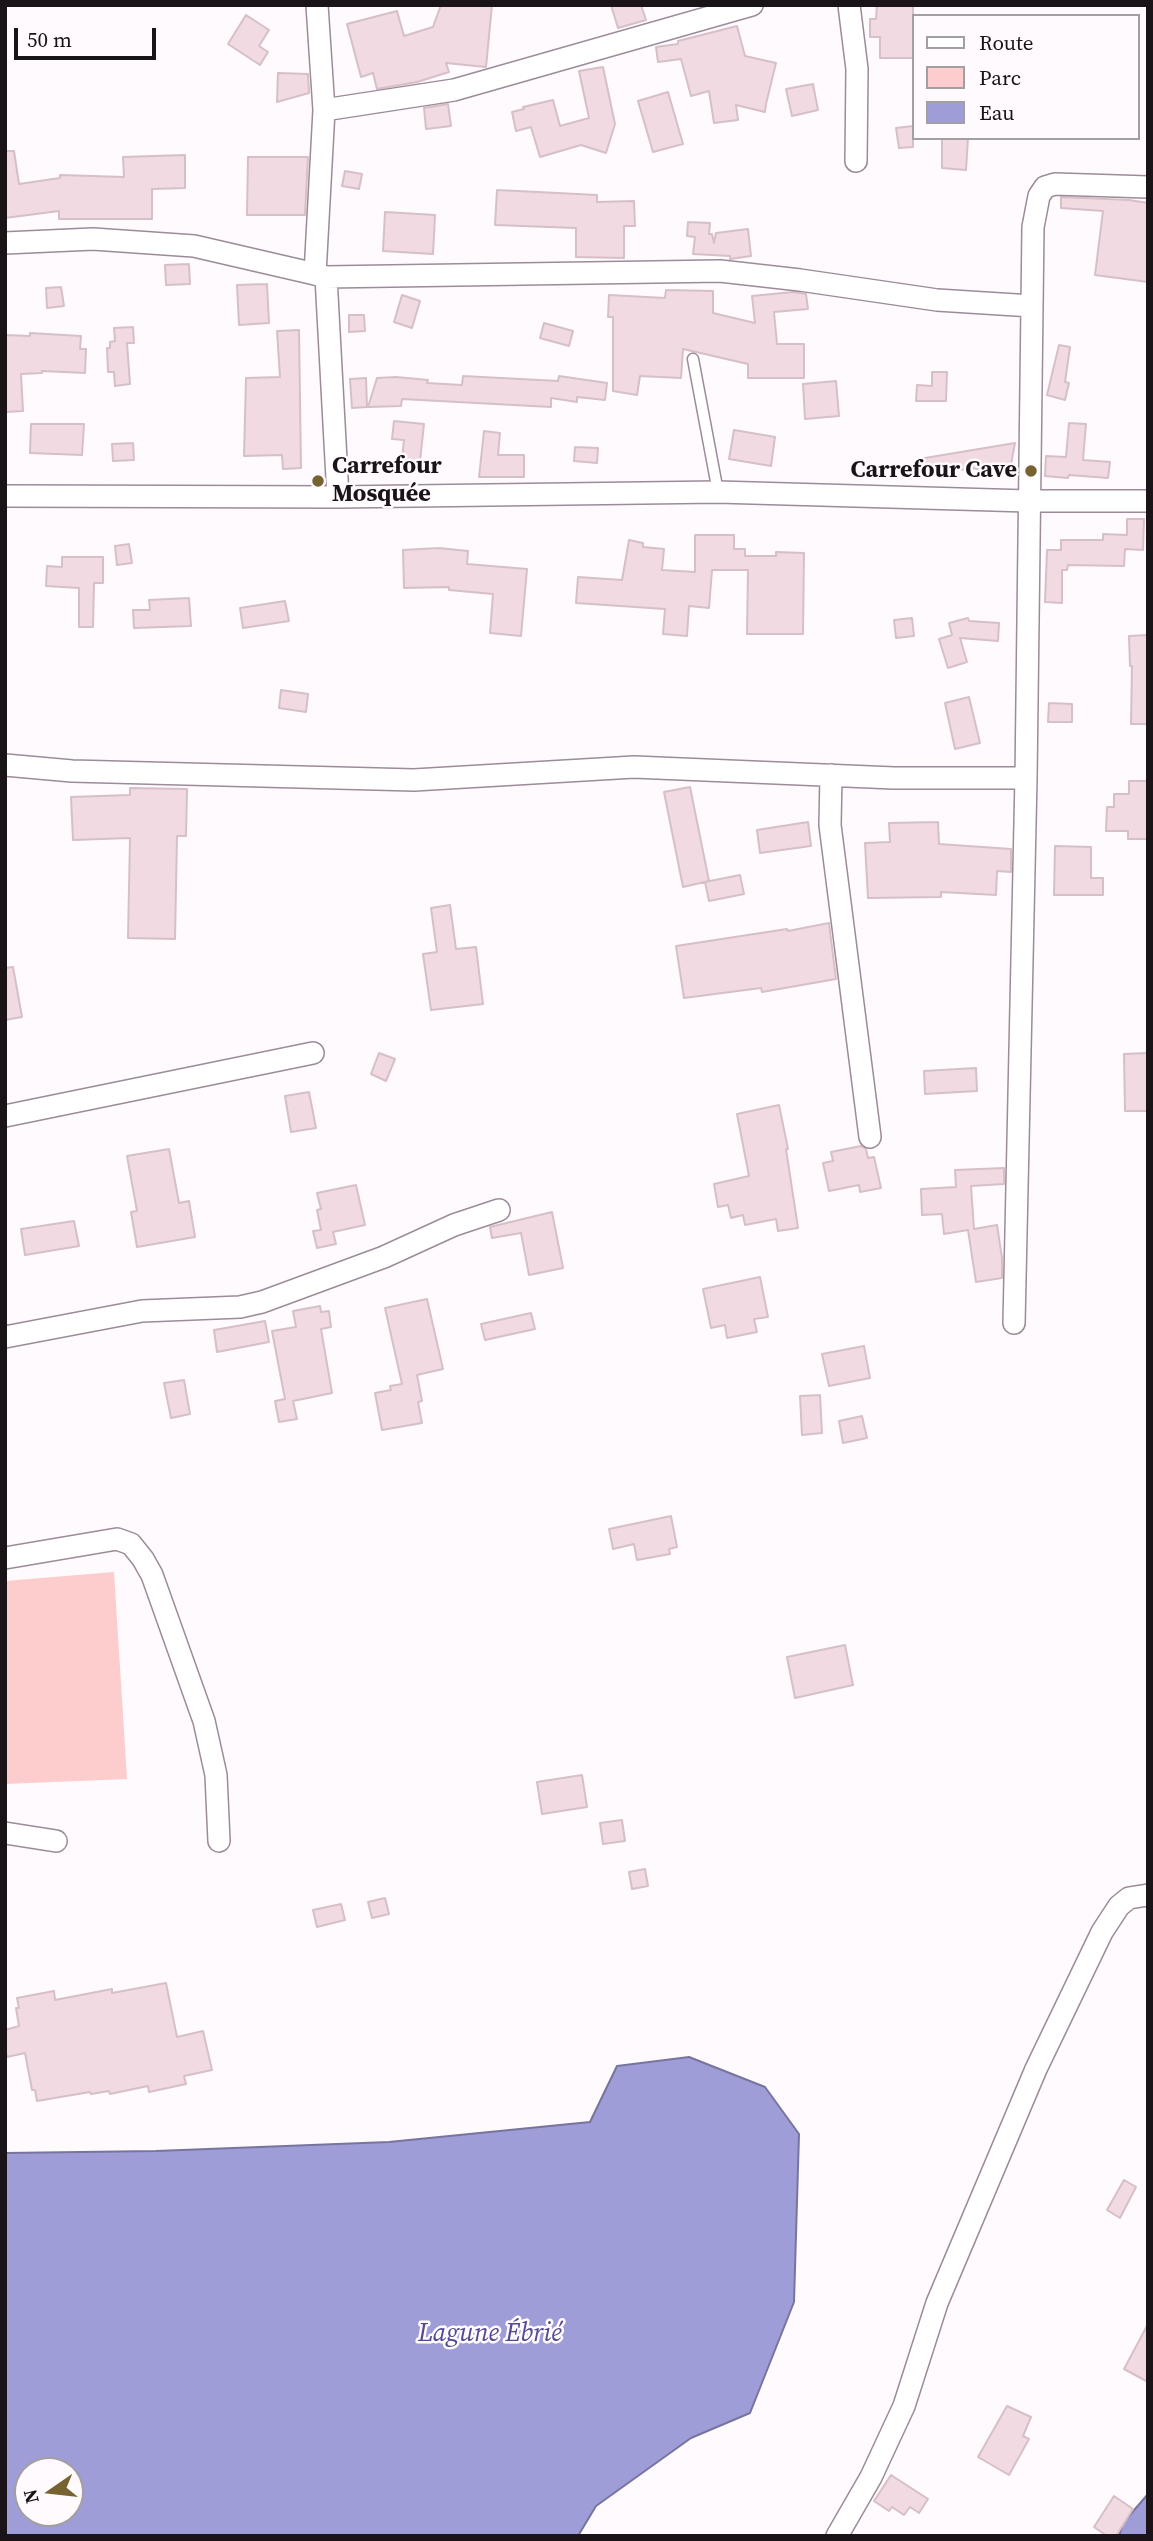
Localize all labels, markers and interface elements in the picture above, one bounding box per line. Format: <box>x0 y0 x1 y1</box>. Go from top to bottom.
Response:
scale bar <box>18 14 159 58</box>
legend <box>912 14 1139 140</box>
text: 50 m <box>27 25 72 54</box>
text: Route <box>979 28 1034 57</box>
text: Parc <box>979 63 1021 92</box>
text: Eau <box>979 98 1015 127</box>
place label: Carrefour Mosquée <box>332 453 442 509</box>
place label: Carrefour Cave <box>851 457 1017 485</box>
marker: Carrefour Cave <box>1023 463 1039 479</box>
marker: Carrefour Mosquée <box>310 473 326 489</box>
water label: Lagune Ébrié <box>418 2318 562 2350</box>
north arrow <box>14 2457 84 2527</box>
text: N <box>16 2487 45 2506</box>

